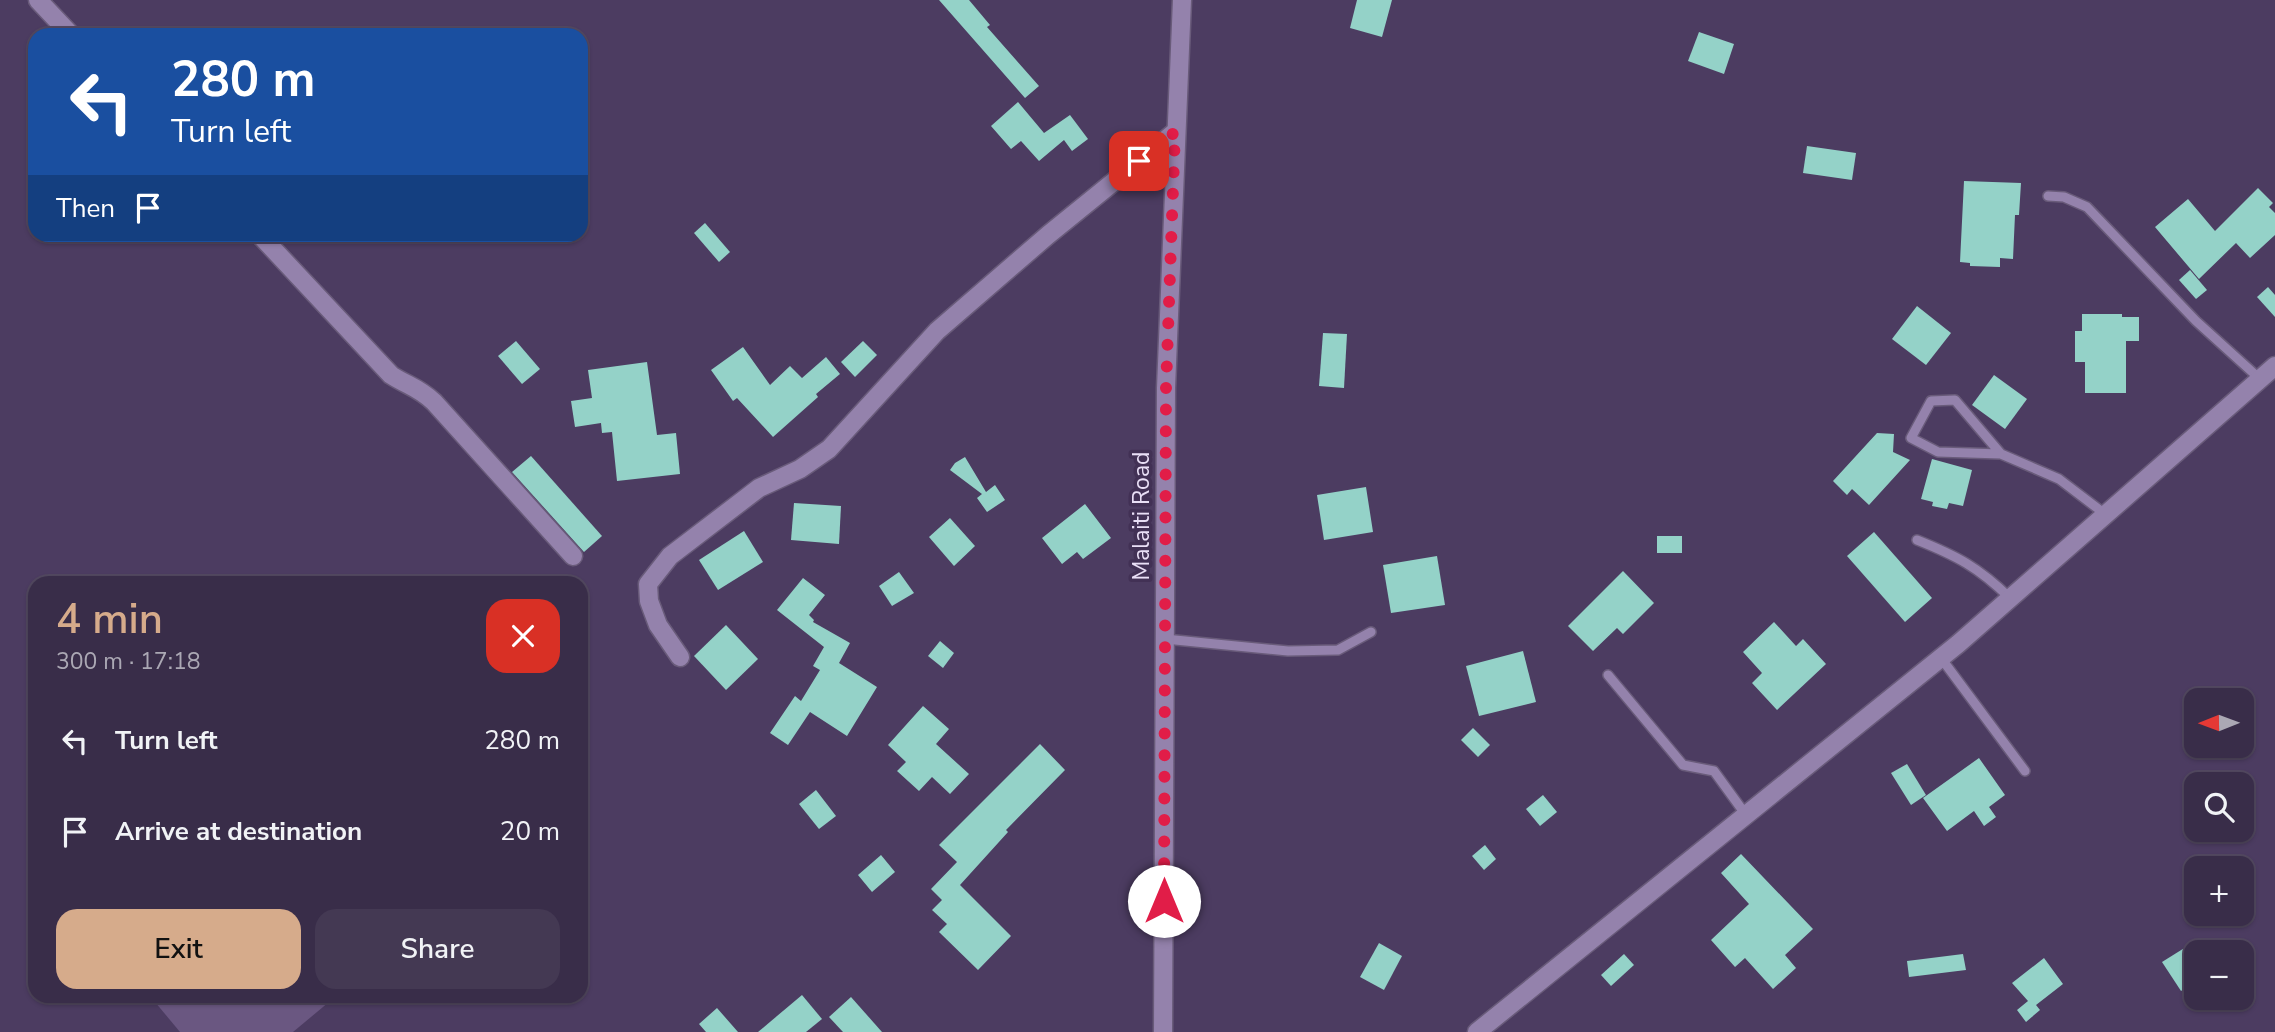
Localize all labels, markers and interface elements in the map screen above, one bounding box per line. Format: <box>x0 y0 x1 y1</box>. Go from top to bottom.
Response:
text: 280 m <box>171 46 315 113</box>
icon: left <box>56 56 147 147</box>
text: Turn left <box>171 110 291 153</box>
pin <box>1109 131 1169 191</box>
icon: arrive <box>1120 142 1158 180</box>
icon: arrive <box>129 189 167 227</box>
text: Then <box>56 191 115 226</box>
street label: Malaiti Road <box>1126 452 1157 581</box>
text: 4 min <box>56 591 163 648</box>
button: close <box>486 599 560 673</box>
text: 300 m · 17:18 <box>56 646 201 677</box>
north arrow <box>2184 688 2254 758</box>
map controls <box>2184 688 2254 1010</box>
icon: left <box>56 722 94 760</box>
text: Turn left <box>115 723 218 758</box>
text: 280 m <box>484 723 560 758</box>
button: search <box>2184 772 2254 842</box>
icon: arrive <box>56 813 94 851</box>
text: Arrive at destination <box>115 814 362 849</box>
text: 20 m <box>500 814 560 849</box>
button: + <box>2184 856 2254 926</box>
position arrow <box>1127 864 1201 938</box>
button: Exit <box>56 909 301 989</box>
button: Share <box>315 909 560 989</box>
button: − <box>2184 940 2254 1010</box>

